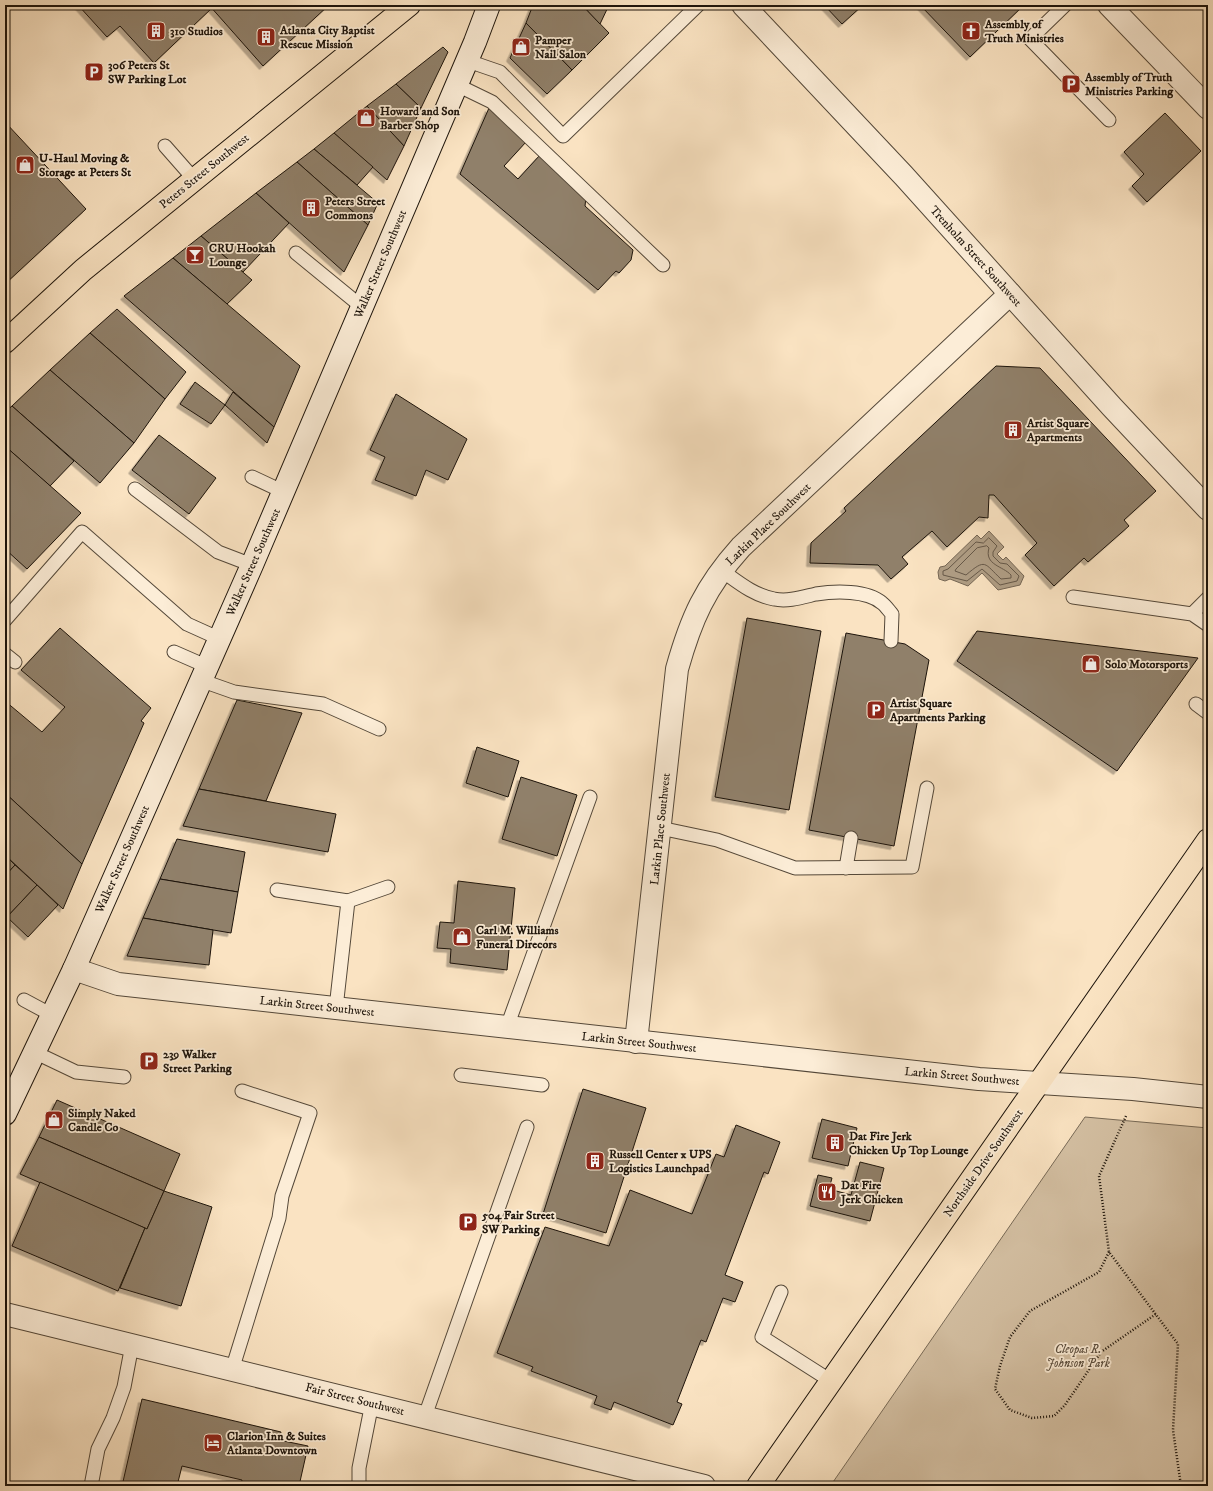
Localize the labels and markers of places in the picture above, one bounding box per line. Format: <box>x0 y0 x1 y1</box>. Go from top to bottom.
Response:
place label: Assembly of Truth Ministries <box>984 17 1064 46</box>
building icon: 310 Studios <box>145 20 167 42</box>
church icon: Assembly of Truth Ministries <box>960 20 982 42</box>
place label: Atlanta City Baptist Rescue Mission <box>279 23 375 52</box>
place label: 310 Studios <box>170 24 223 39</box>
building icon: Atlanta City Baptist Rescue Mission <box>255 26 277 48</box>
place label: Pamper Nail Salon <box>535 33 587 62</box>
shop icon: Pamper Nail Salon <box>510 36 532 58</box>
place label: 306 Peters St SW Parking Lot <box>108 58 187 87</box>
parking icon: 306 Peters St SW Parking Lot <box>83 61 105 83</box>
place label: Assembly of Truth Ministries Parking <box>1084 70 1174 99</box>
parking icon: Assembly of Truth Ministries Parking <box>1060 73 1082 95</box>
place label: Howard and Son Barber Shop <box>380 104 460 133</box>
shop icon: Howard and Son Barber Shop <box>355 107 377 129</box>
place label: U-Haul Moving & Storage at Peters St <box>39 151 131 180</box>
shop icon: U-Haul Moving & Storage at Peters St <box>14 154 36 176</box>
place label: Peters Street Commons <box>325 194 385 223</box>
building icon: Peters Street Commons <box>300 197 322 219</box>
place label: CRU Hookah Lounge <box>209 241 276 270</box>
bar icon: CRU Hookah Lounge <box>184 244 206 266</box>
place label: Artist Square Apartments <box>1026 416 1089 445</box>
building icon: Artist Square Apartments <box>1002 419 1024 441</box>
shop icon: Solo Motorsports <box>1080 653 1102 675</box>
place label: Solo Motorsports <box>1105 657 1188 672</box>
place label: Artist Square Apartments Parking <box>889 696 986 725</box>
parking icon: Artist Square Apartments Parking <box>865 699 887 721</box>
place label: Carl M. Williams Funeral Direcors <box>476 923 559 952</box>
shop icon: Carl M. Williams Funeral Direcors <box>451 926 473 948</box>
place label: 239 Walker Street Parking <box>163 1047 233 1076</box>
parking icon: 239 Walker Street Parking <box>138 1050 160 1072</box>
place label: Simply Naked Candle Co <box>68 1106 137 1135</box>
shop icon: Simply Naked Candle Co <box>43 1109 65 1131</box>
place label: Dat Fire Jerk Chicken Up Top Lounge <box>849 1129 968 1158</box>
building icon: Dat Fire Jerk Chicken Up Top Lounge <box>824 1132 846 1154</box>
place label: Russell Center x UPS Logistics Launchpad <box>609 1147 712 1176</box>
building icon: Russell Center x UPS Logistics Launchpad <box>584 1150 606 1172</box>
place label: Dat Fire Jerk Chicken <box>839 1178 904 1207</box>
restaurant icon: Dat Fire Jerk Chicken <box>816 1181 838 1203</box>
place label: 504 Fair Street SW Parking <box>481 1208 555 1237</box>
parking icon: 504 Fair Street SW Parking <box>457 1211 479 1233</box>
place label: Clarion Inn & Suites Atlanta Downtown <box>226 1429 326 1458</box>
hotel icon: Clarion Inn & Suites Atlanta Downtown <box>202 1432 224 1454</box>

